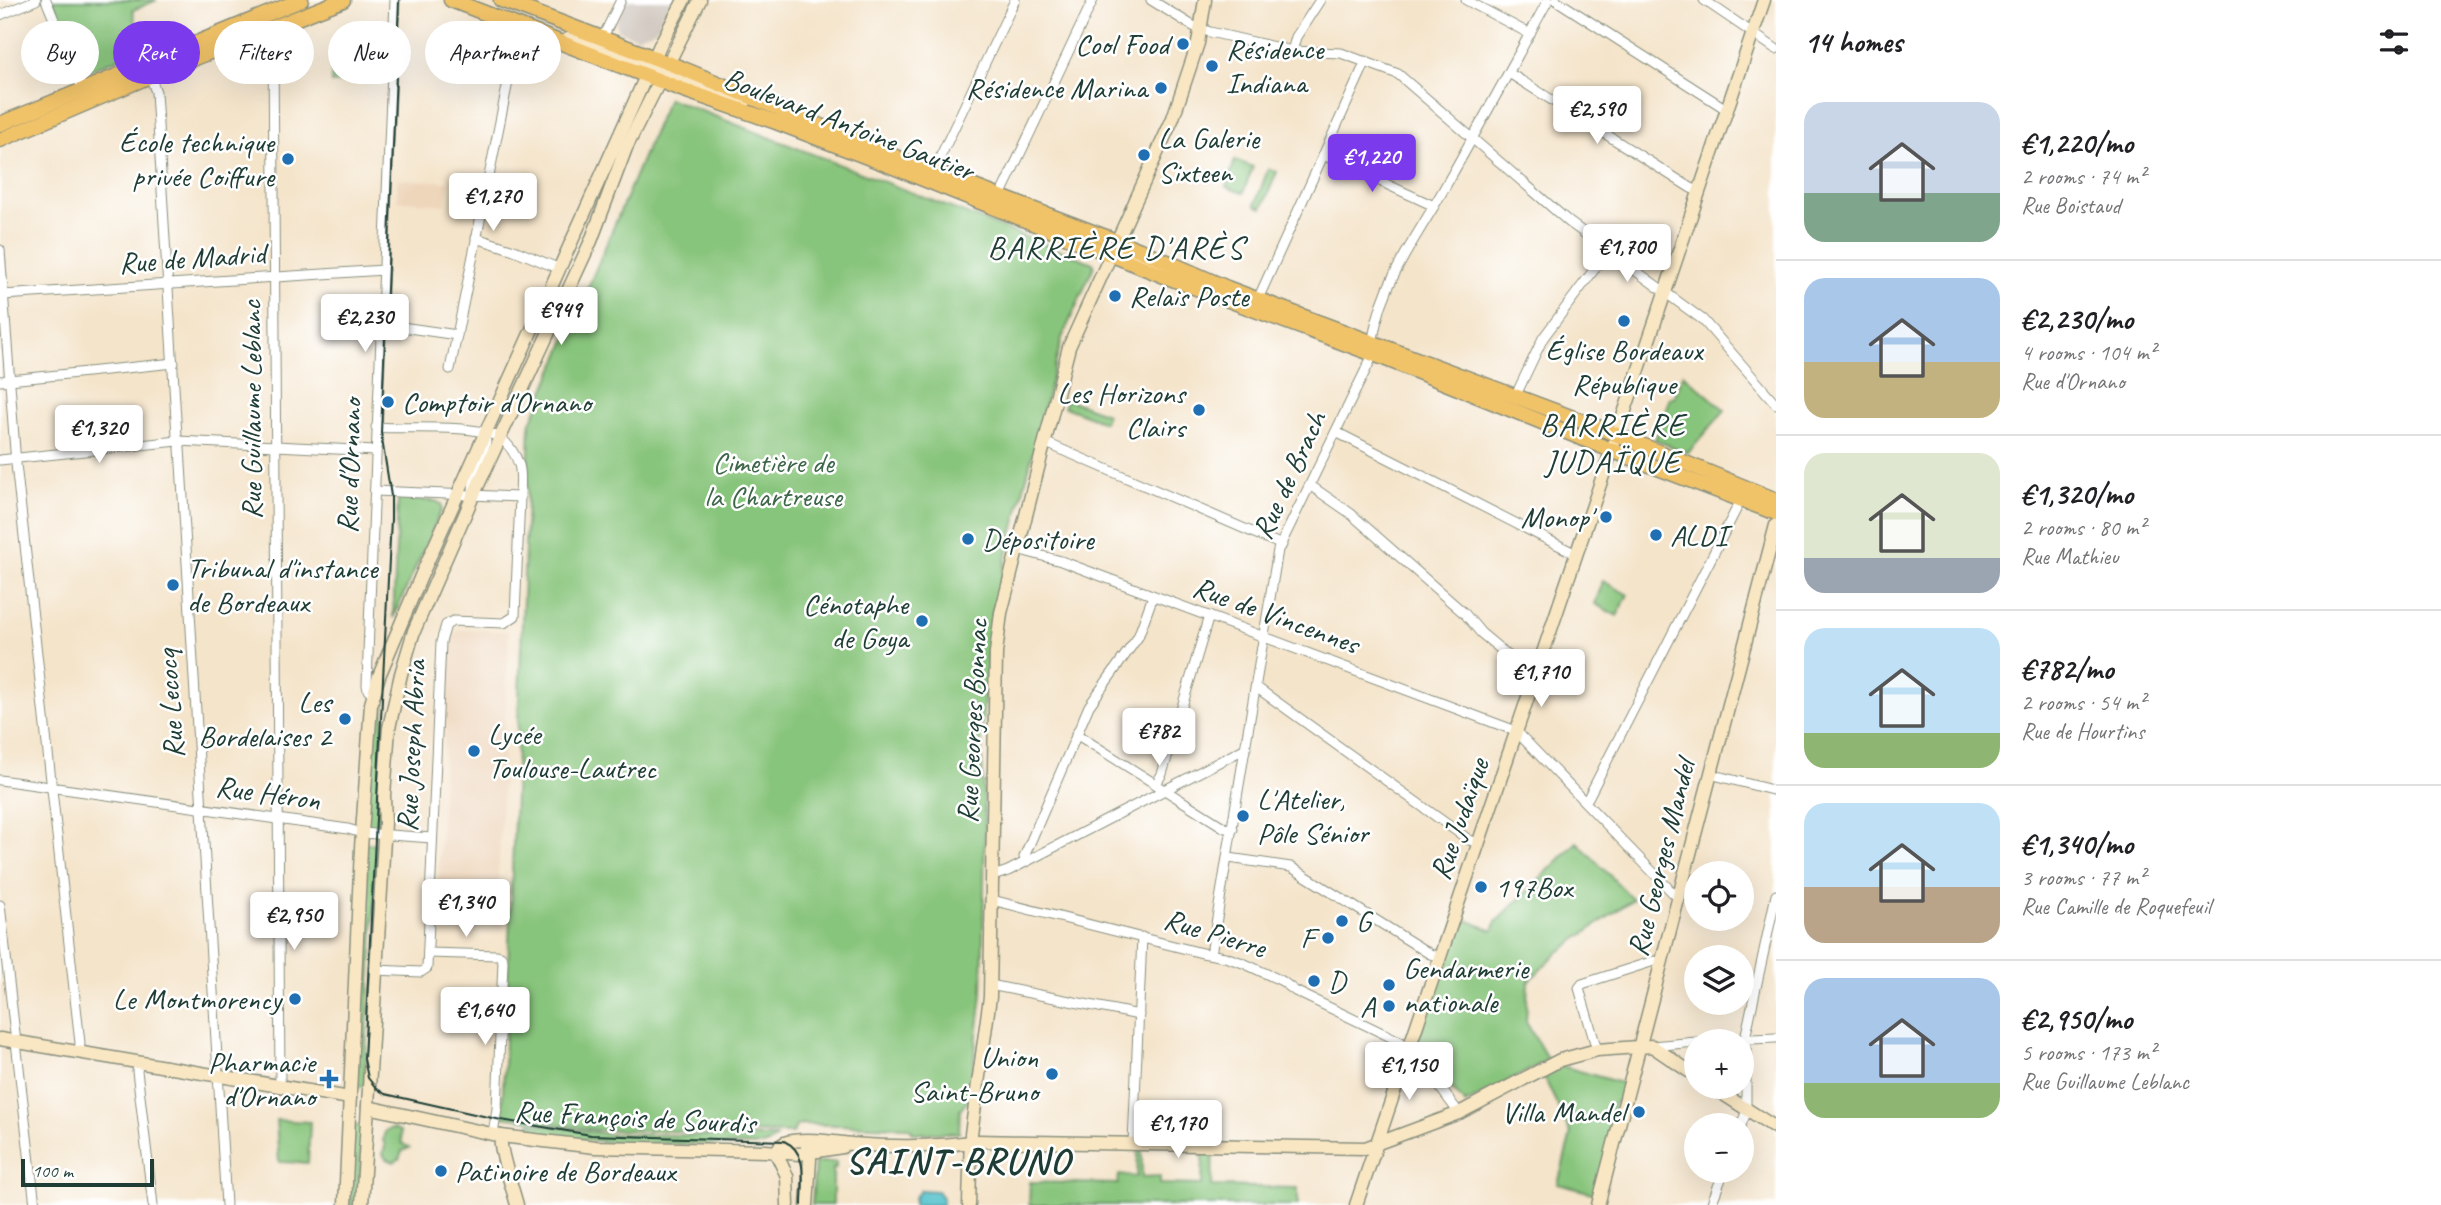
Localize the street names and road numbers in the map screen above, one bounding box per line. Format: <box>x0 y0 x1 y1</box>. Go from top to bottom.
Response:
street label: Boulevard Antoine Gautier <box>718 59 982 190</box>
street label: Rue de Madrid <box>117 234 271 282</box>
street label: Rue Guillaume Leblanc <box>232 299 270 520</box>
street label: Rue d'Ornano <box>328 394 370 534</box>
street label: Rue de Brach <box>1243 403 1336 545</box>
street label: Rue de Vincennes <box>1188 567 1367 664</box>
street label: Rue Georges Bonnac <box>948 617 996 824</box>
street label: Rue Lecocq <box>147 646 193 760</box>
street label: Rue Joseph Abria <box>388 657 435 833</box>
street label: Rue Judaïque <box>1421 751 1498 885</box>
street label: Rue Georges Mandel <box>1618 751 1705 960</box>
street label: Rue Héron <box>213 767 323 819</box>
street label: Rue Pierre <box>1160 900 1273 967</box>
street label: Rue François de Sourdis <box>514 1092 759 1142</box>

